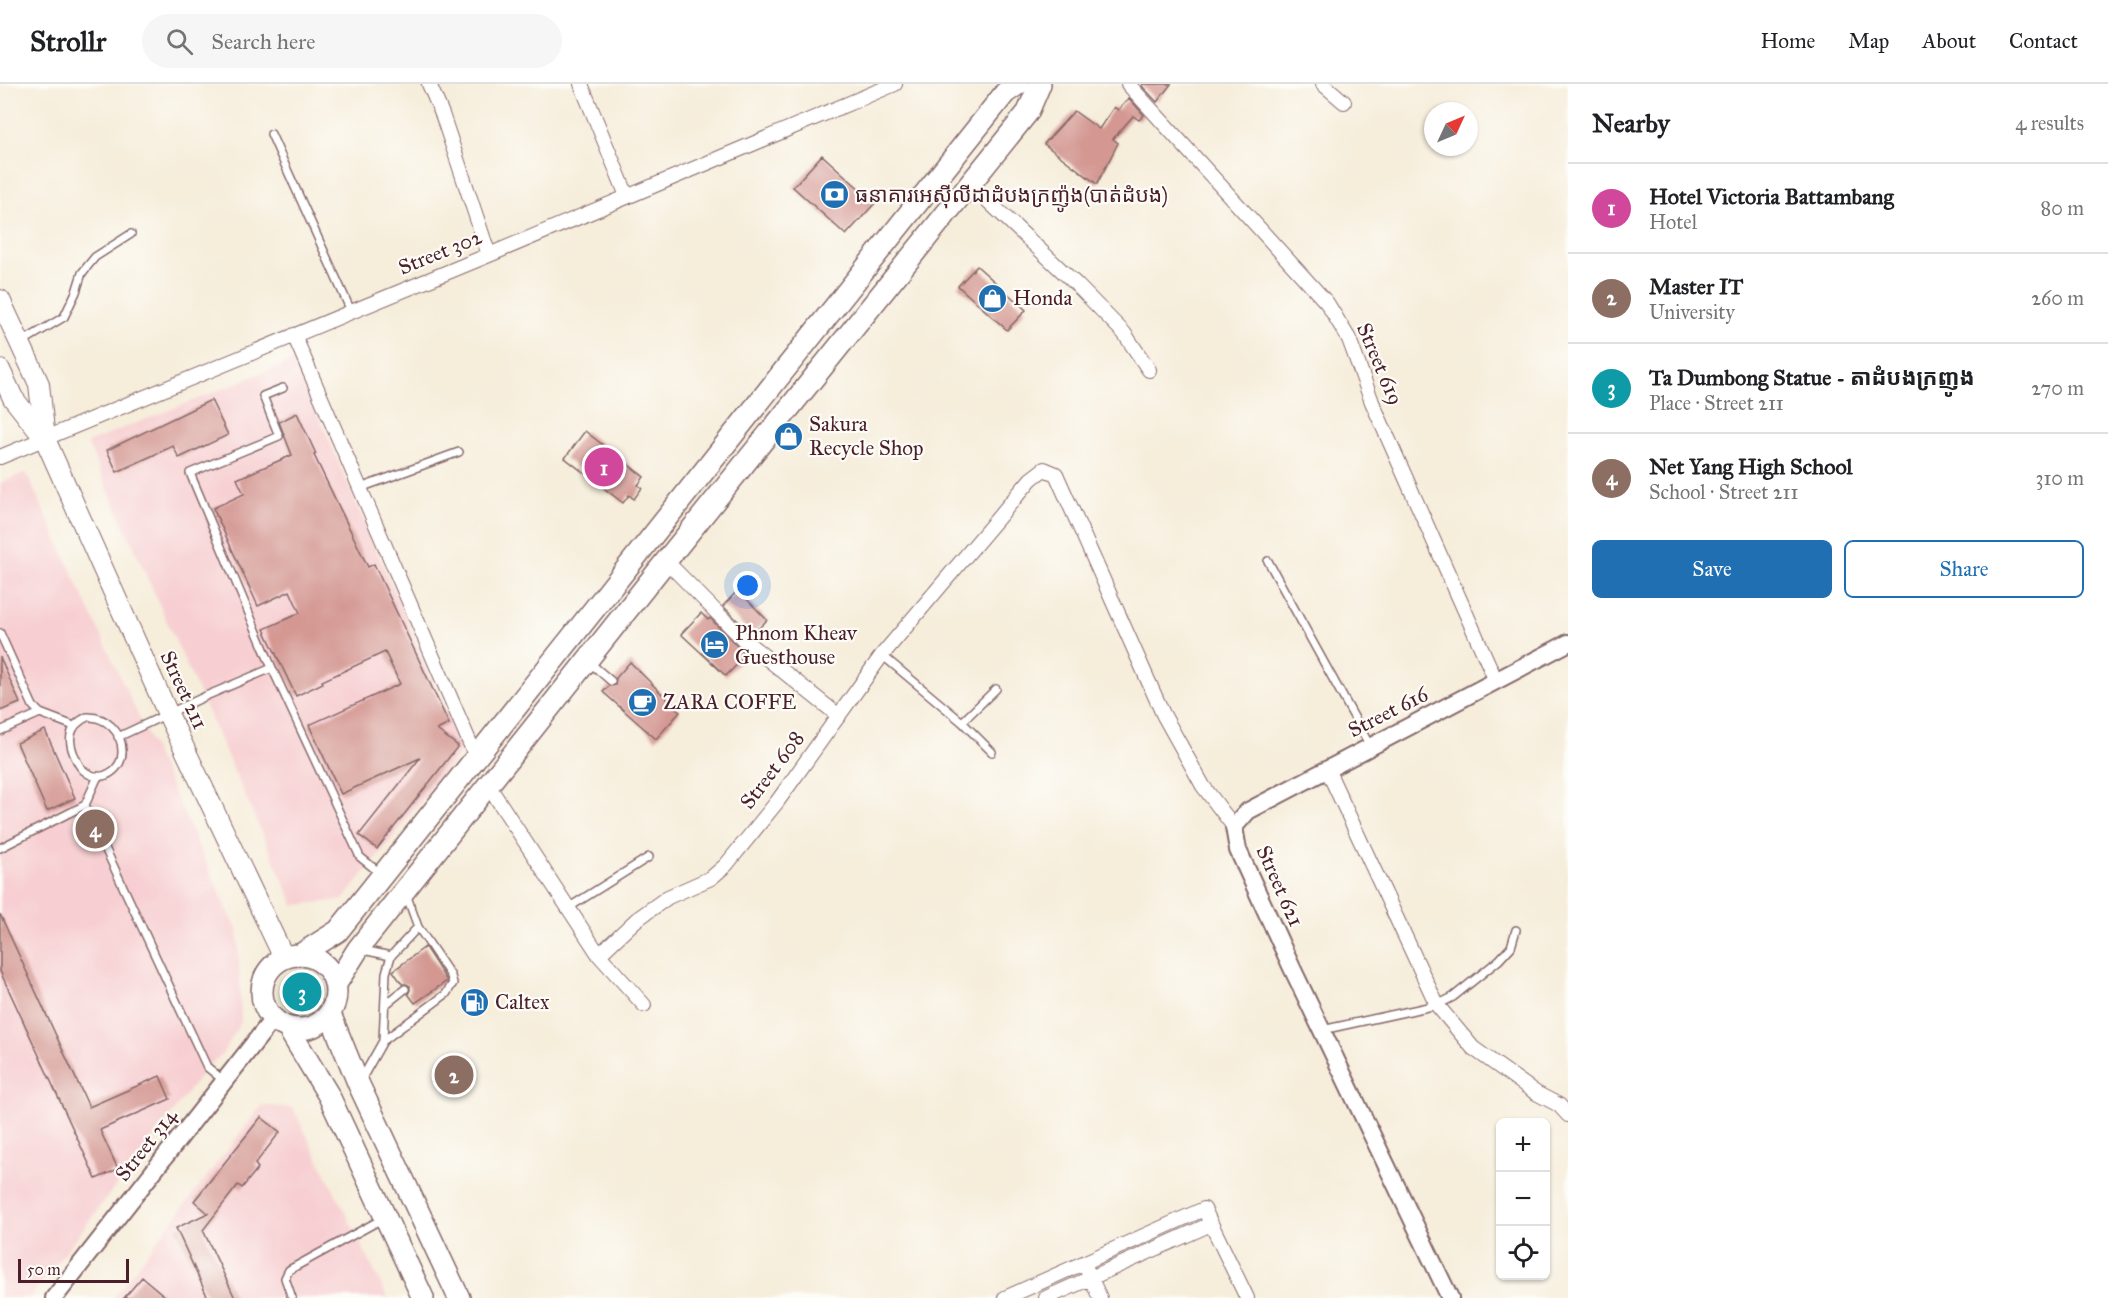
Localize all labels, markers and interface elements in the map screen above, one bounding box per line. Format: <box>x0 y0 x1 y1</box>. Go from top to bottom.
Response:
search box <box>142 14 562 68</box>
text: Strollr <box>30 24 106 59</box>
icon: search <box>163 25 196 58</box>
text: Search here <box>211 28 315 55</box>
text: Home <box>1760 28 1815 54</box>
text: Map <box>1848 28 1889 54</box>
text: About <box>1922 28 1976 54</box>
text: Contact <box>2009 28 2078 54</box>
north arrow <box>1424 102 1478 156</box>
text: Nearby <box>1592 107 1670 139</box>
text: 4 results <box>2015 111 2084 135</box>
bank icon: ធនាគារអេស៊ីលីដាដំបងក្រញ៉ូង(បាត់ដំបង) <box>818 179 850 211</box>
place label: ធនាគារអេស៊ីលីដាដំបងក្រញ៉ូង(បាត់ដំបង) <box>855 182 1168 213</box>
text: Hotel Victoria Battambang <box>1649 183 1894 210</box>
text: 1 <box>1608 196 1615 220</box>
text: 80 m <box>2041 196 2084 220</box>
text: Hotel <box>1649 210 1697 234</box>
street label: Street 302 <box>394 223 486 280</box>
text: Master IT <box>1649 273 1743 300</box>
shop icon: Honda <box>976 282 1008 314</box>
place label: Honda <box>1013 285 1073 311</box>
text: 2 <box>1607 286 1616 310</box>
text: 260 m <box>2031 286 2084 310</box>
text: University <box>1649 300 1735 324</box>
street label: Street 619 <box>1351 319 1409 409</box>
text: Ta Dumbong Statue - តាដំបងក្រញូង <box>1649 364 1975 391</box>
text: 3 <box>1608 376 1616 400</box>
text: 270 m <box>2031 376 2084 400</box>
text: Place · Street 211 <box>1649 391 1784 415</box>
place label: Sakura Recycle Shop <box>809 411 924 461</box>
shop icon: Sakura Recycle Shop <box>772 420 804 452</box>
pin: 1 <box>584 444 624 490</box>
text: Net Yang High School <box>1649 453 1853 480</box>
text: 4 <box>1606 466 1617 490</box>
text: 310 m <box>2035 466 2084 490</box>
text: School · Street 211 <box>1649 480 1798 504</box>
button: Save <box>1592 540 1832 598</box>
button: Share <box>1844 540 2084 598</box>
your location <box>733 571 762 600</box>
place label: Phnom Kheav Guesthouse <box>735 620 858 670</box>
hotel icon: Phnom Kheav Guesthouse <box>698 629 730 661</box>
street label: Street 211 <box>155 647 213 733</box>
street label: Street 616 <box>1344 680 1433 743</box>
cafe icon: ZARA COFFE <box>626 686 658 718</box>
place label: ZARA COFFE <box>663 689 796 715</box>
street label: Street 608 <box>734 726 810 814</box>
pin: 4 <box>76 806 115 852</box>
street label: Street 621 <box>1251 841 1309 931</box>
pin: 3 <box>282 970 322 1014</box>
fuel station icon: Caltex <box>458 986 490 1018</box>
place label: Caltex <box>495 989 550 1015</box>
pin: 2 <box>434 1052 474 1098</box>
street label: Street 314 <box>110 1102 183 1187</box>
map controls <box>1496 1118 1550 1280</box>
button: + <box>1496 1118 1550 1172</box>
button: − <box>1496 1172 1550 1226</box>
button: locate <box>1496 1226 1550 1280</box>
scale bar <box>18 1256 129 1284</box>
text: 50 m <box>27 1260 61 1279</box>

